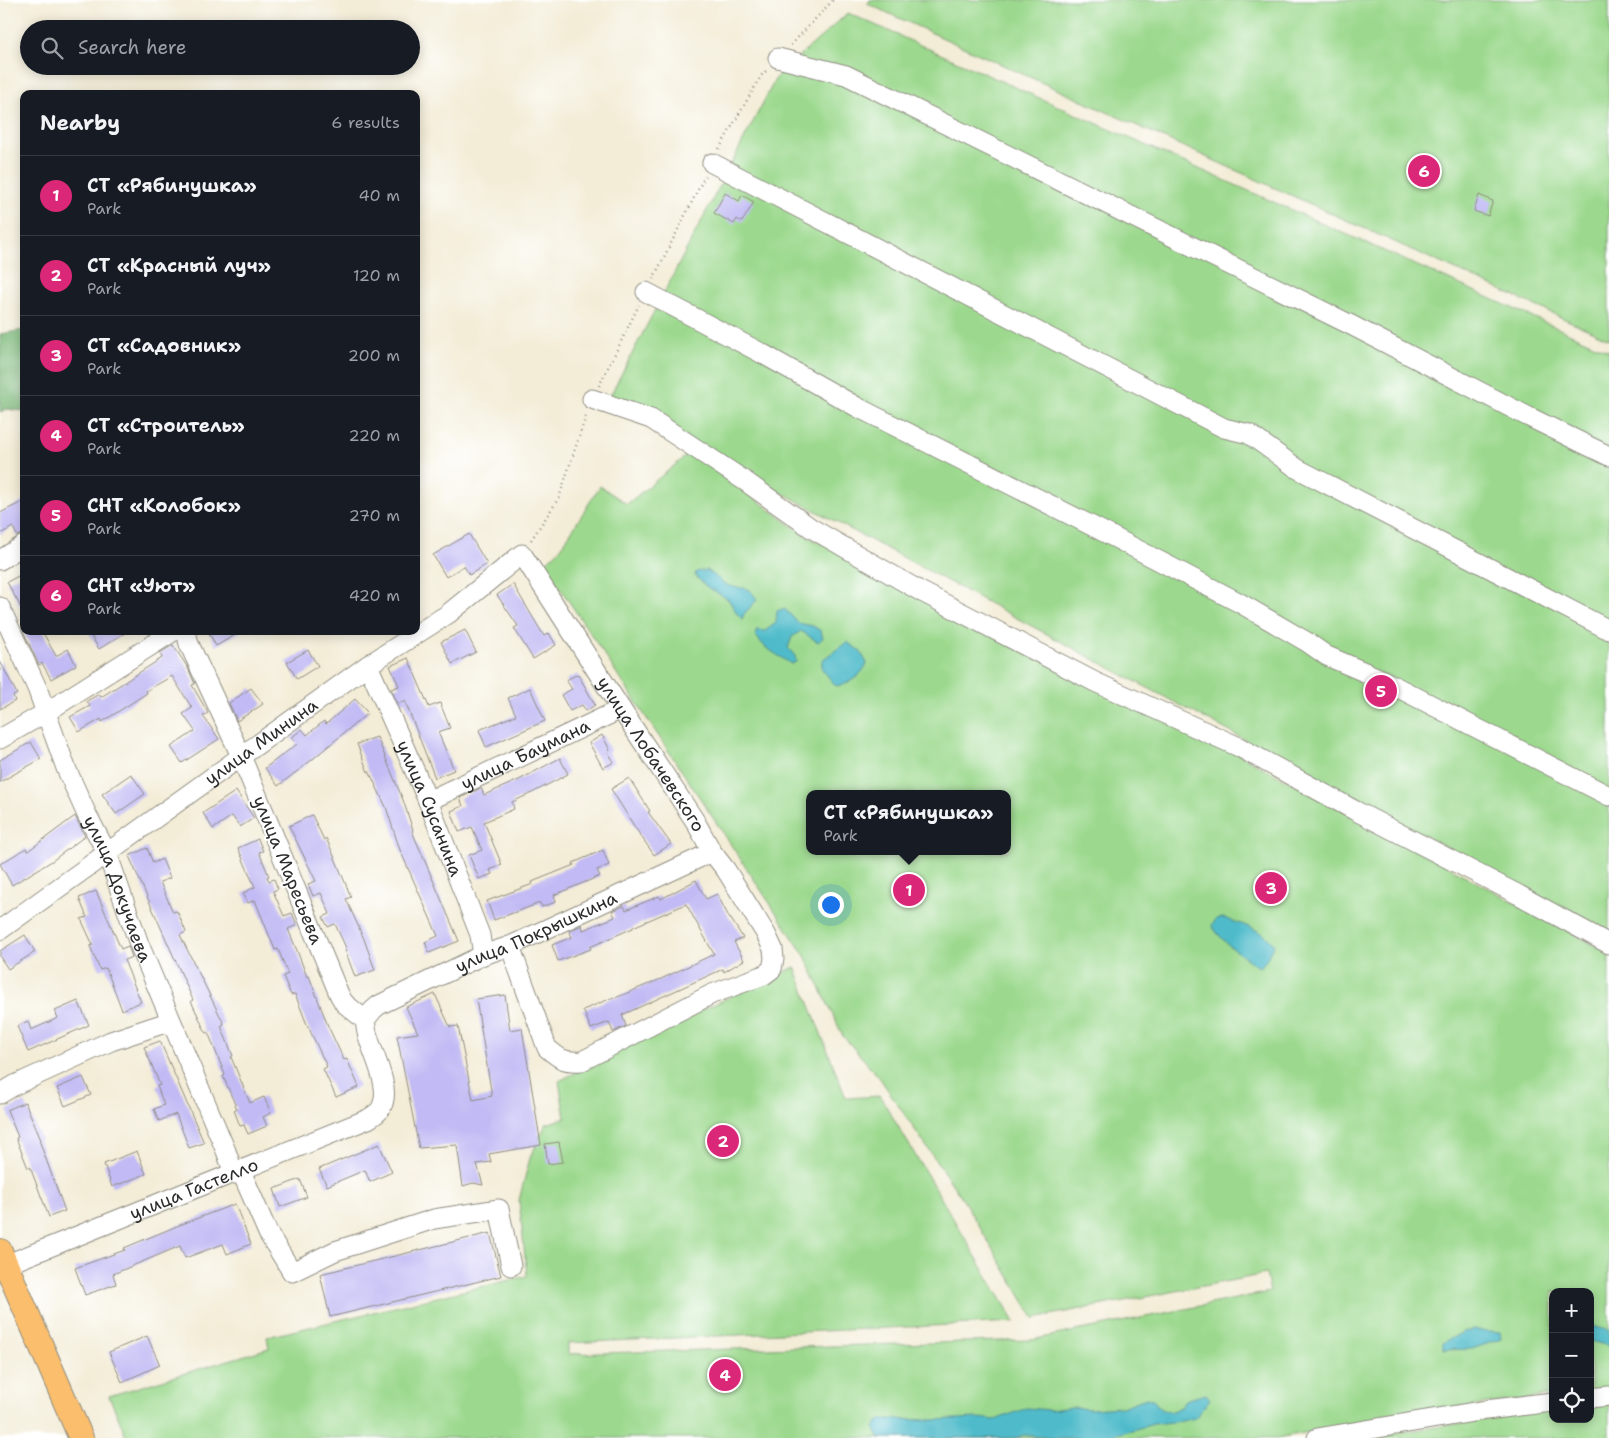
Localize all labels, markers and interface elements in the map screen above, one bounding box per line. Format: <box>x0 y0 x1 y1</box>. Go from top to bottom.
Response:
search box <box>20 20 420 75</box>
icon: search <box>38 34 66 62</box>
text: Search here <box>78 35 187 60</box>
text: Nearby <box>40 109 120 137</box>
text: 6 results <box>331 112 400 133</box>
pin: 6 <box>1408 152 1440 190</box>
text: СТ «Рябинушка» <box>87 173 257 198</box>
text: 1 <box>52 185 60 206</box>
text: 40 m <box>358 185 400 206</box>
text: Park <box>87 198 121 219</box>
text: СТ «Красный луч» <box>87 253 271 278</box>
text: 2 <box>50 265 62 286</box>
text: 120 m <box>353 265 400 286</box>
text: Park <box>87 278 121 299</box>
text: СТ «Садовник» <box>87 333 241 358</box>
text: 3 <box>50 345 62 366</box>
text: 200 m <box>348 345 400 366</box>
text: Park <box>87 358 121 379</box>
text: СТ «Строитель» <box>87 413 245 438</box>
text: 4 <box>50 425 62 446</box>
text: 220 m <box>348 425 400 446</box>
text: Park <box>87 438 121 459</box>
text: СНТ «Колобок» <box>87 493 241 518</box>
text: 5 <box>51 505 61 526</box>
text: 270 m <box>349 505 400 526</box>
text: Park <box>87 518 121 539</box>
text: СНТ «Уют» <box>87 573 195 598</box>
text: 6 <box>50 585 62 606</box>
text: 420 m <box>349 585 400 606</box>
text: Park <box>87 598 121 619</box>
street label: улица Лобачевского <box>592 672 711 836</box>
pin: 5 <box>1365 672 1397 710</box>
street label: улица Минина <box>200 693 323 791</box>
street label: улица Баумана <box>457 713 594 796</box>
street label: улица Сусанина <box>391 736 468 880</box>
popup <box>806 790 1011 855</box>
street label: улица Маресьева <box>247 792 329 948</box>
text: СТ «Рябинушка» <box>824 800 993 825</box>
street label: улица Докучаева <box>78 812 157 966</box>
text: Park <box>824 825 858 846</box>
pin: 3 <box>1255 869 1287 907</box>
pin: 1 <box>893 871 925 909</box>
street label: улица Покрышкина <box>451 886 621 979</box>
your location <box>818 892 844 918</box>
pin: 2 <box>707 1122 739 1160</box>
street label: улица Гастелло <box>126 1152 262 1226</box>
map controls <box>1549 1288 1594 1423</box>
button: + <box>1549 1288 1594 1333</box>
button: − <box>1549 1333 1594 1378</box>
pin: 4 <box>709 1356 741 1394</box>
button: locate <box>1549 1378 1594 1423</box>

